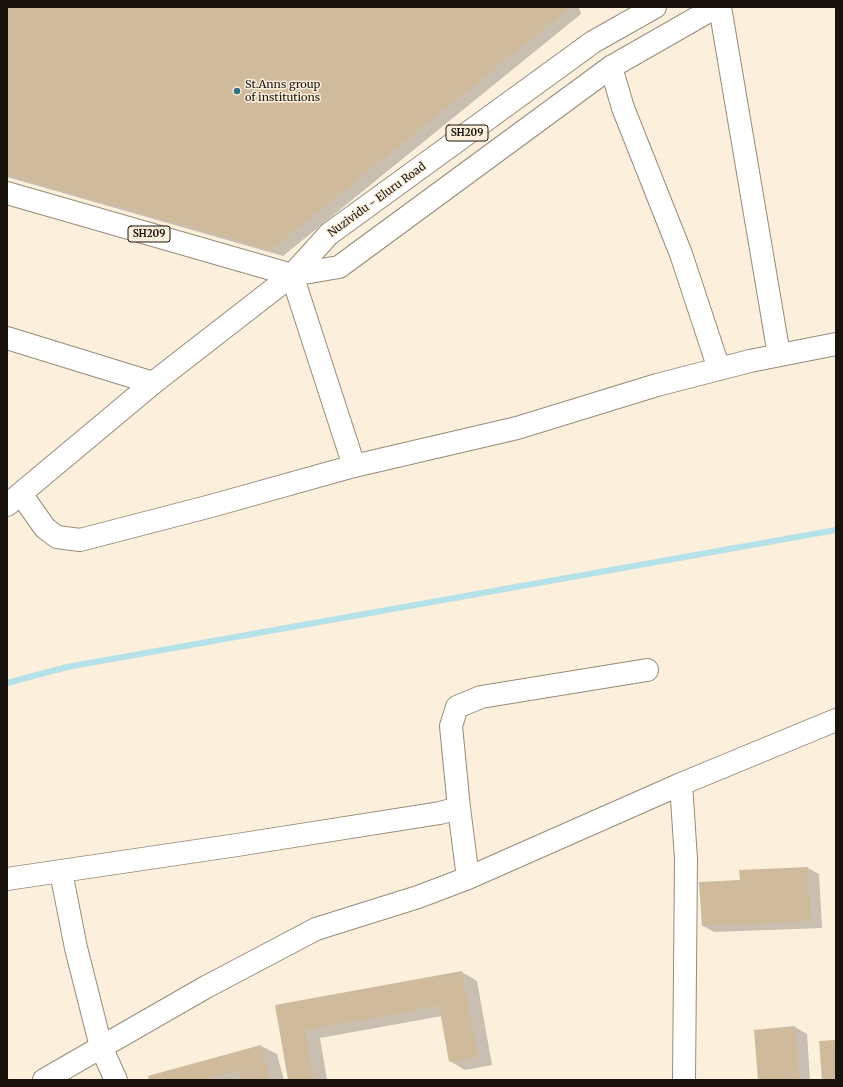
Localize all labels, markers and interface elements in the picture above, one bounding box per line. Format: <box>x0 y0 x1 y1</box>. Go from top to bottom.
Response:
place label: St.Anns group of institutions <box>245 78 320 104</box>
marker: St.Anns group of institutions <box>232 86 242 96</box>
road number: SH209 <box>446 125 488 141</box>
street label: Nuzividu - Eluru Road <box>325 160 429 240</box>
road number: SH209 <box>128 226 170 242</box>

